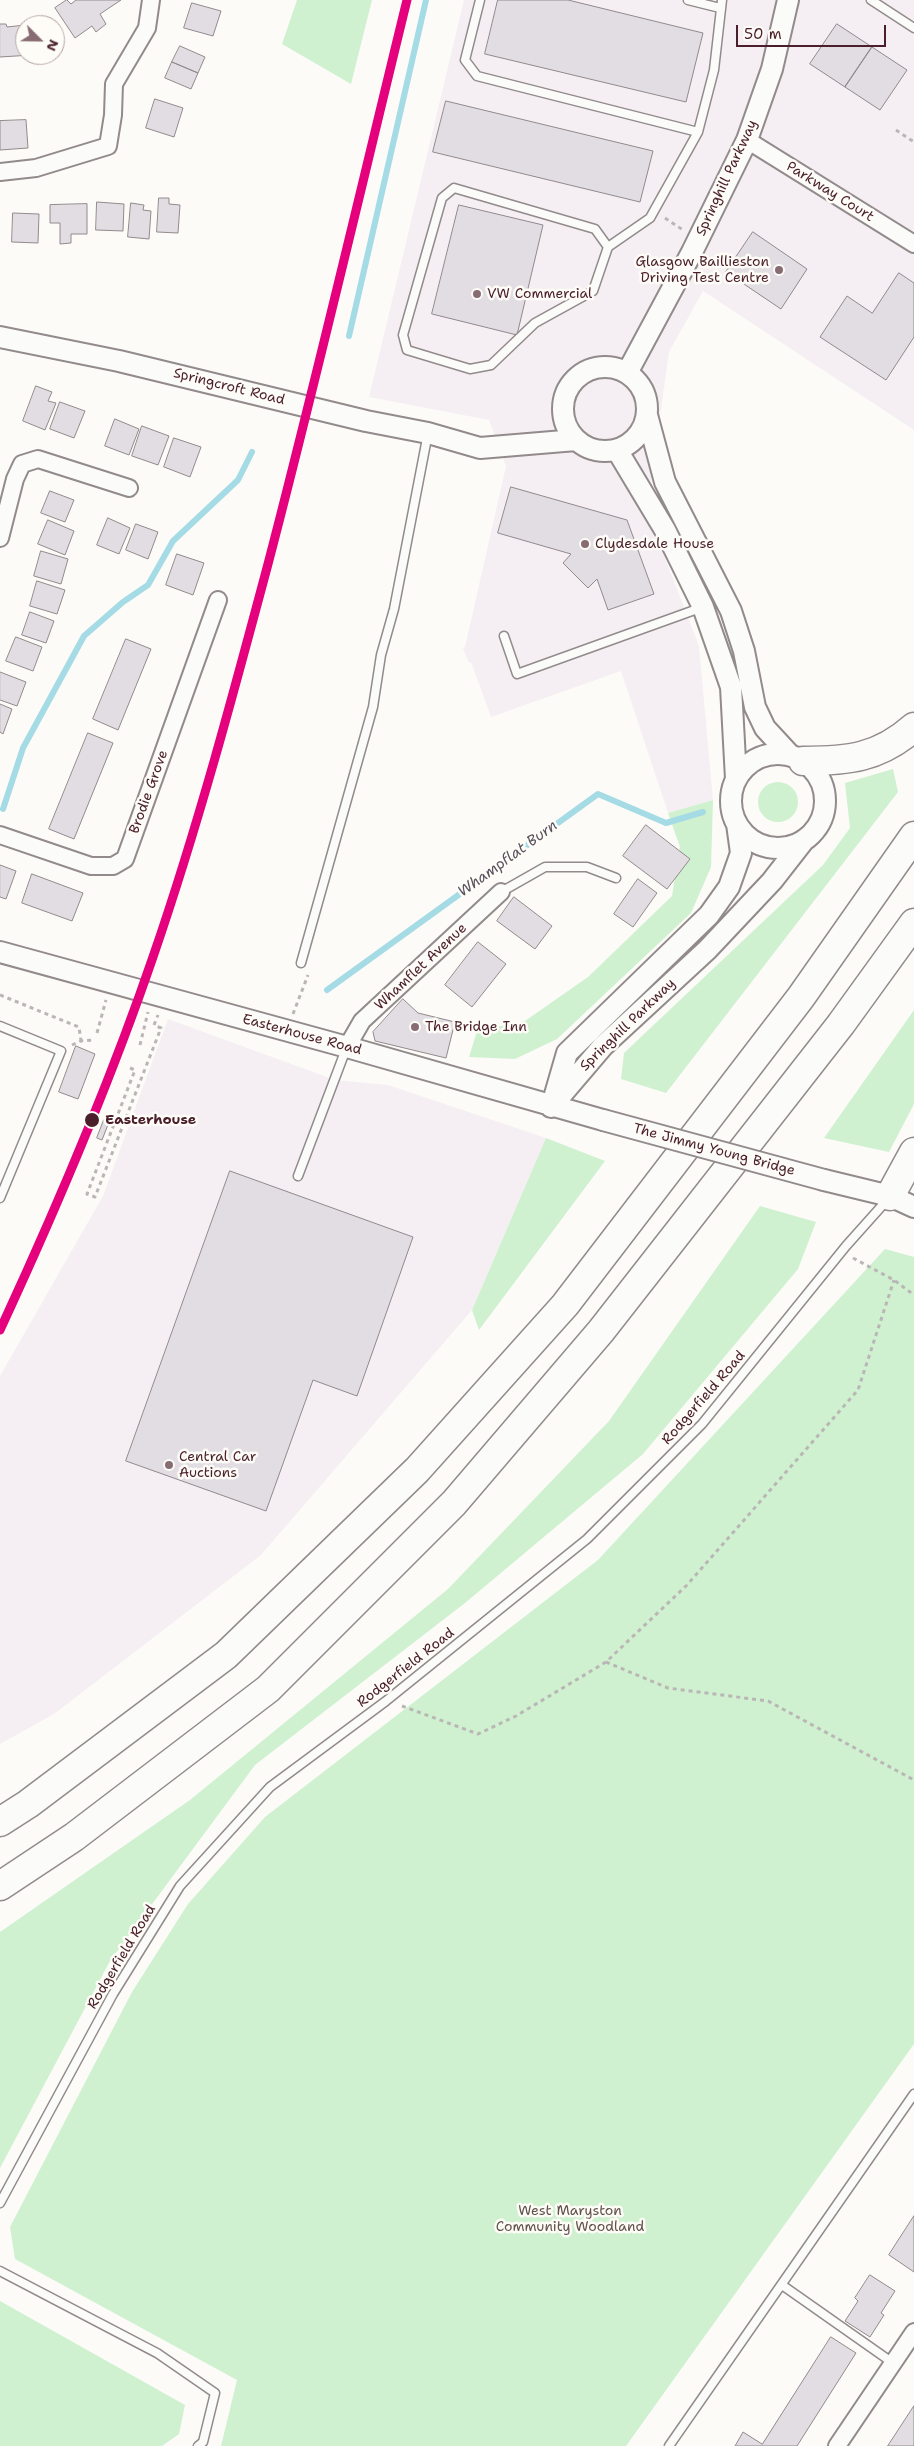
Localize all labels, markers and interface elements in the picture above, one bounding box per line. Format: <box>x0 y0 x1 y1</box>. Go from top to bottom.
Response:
north arrow <box>15 15 65 65</box>
scale bar <box>739 15 889 47</box>
text: 50 m <box>744 24 782 44</box>
text: N <box>42 37 63 54</box>
street label: Springhill Parkway <box>693 117 761 239</box>
street label: Parkway Court <box>783 158 877 226</box>
place label: Glasgow Baillieston Driving Test Centre <box>635 254 769 286</box>
marker: Glasgow Baillieston Driving Test Centre <box>773 264 785 276</box>
place label: VW Commercial <box>487 286 592 302</box>
marker: VW Commercial <box>471 288 483 300</box>
street label: Springcroft Road <box>172 365 286 409</box>
place label: Clydesdale House <box>595 536 714 552</box>
marker: Clydesdale House <box>579 538 591 550</box>
street label: Brodie Grove <box>126 748 172 836</box>
water label: Whampflat Burn <box>455 817 561 901</box>
street label: Whamflet Avenue <box>371 920 471 1014</box>
street label: Springhill Parkway <box>577 975 679 1075</box>
street label: Easterhouse Road <box>241 1011 363 1059</box>
place label: The Bridge Inn <box>425 1019 527 1035</box>
marker: The Bridge Inn <box>409 1021 421 1033</box>
marker: Easterhouse <box>83 1111 101 1129</box>
place label: Easterhouse <box>105 1112 196 1128</box>
street label: The Jimmy Young Bridge <box>631 1120 797 1180</box>
street label: Rodgerfield Road <box>659 1348 749 1448</box>
place label: Central Car Auctions <box>179 1449 256 1481</box>
marker: Central Car Auctions <box>163 1459 175 1471</box>
street label: Rodgerfield Road <box>354 1625 458 1711</box>
street label: Rodgerfield Road <box>84 1902 160 2012</box>
park label: West Maryston Community Woodland <box>496 2203 644 2236</box>

